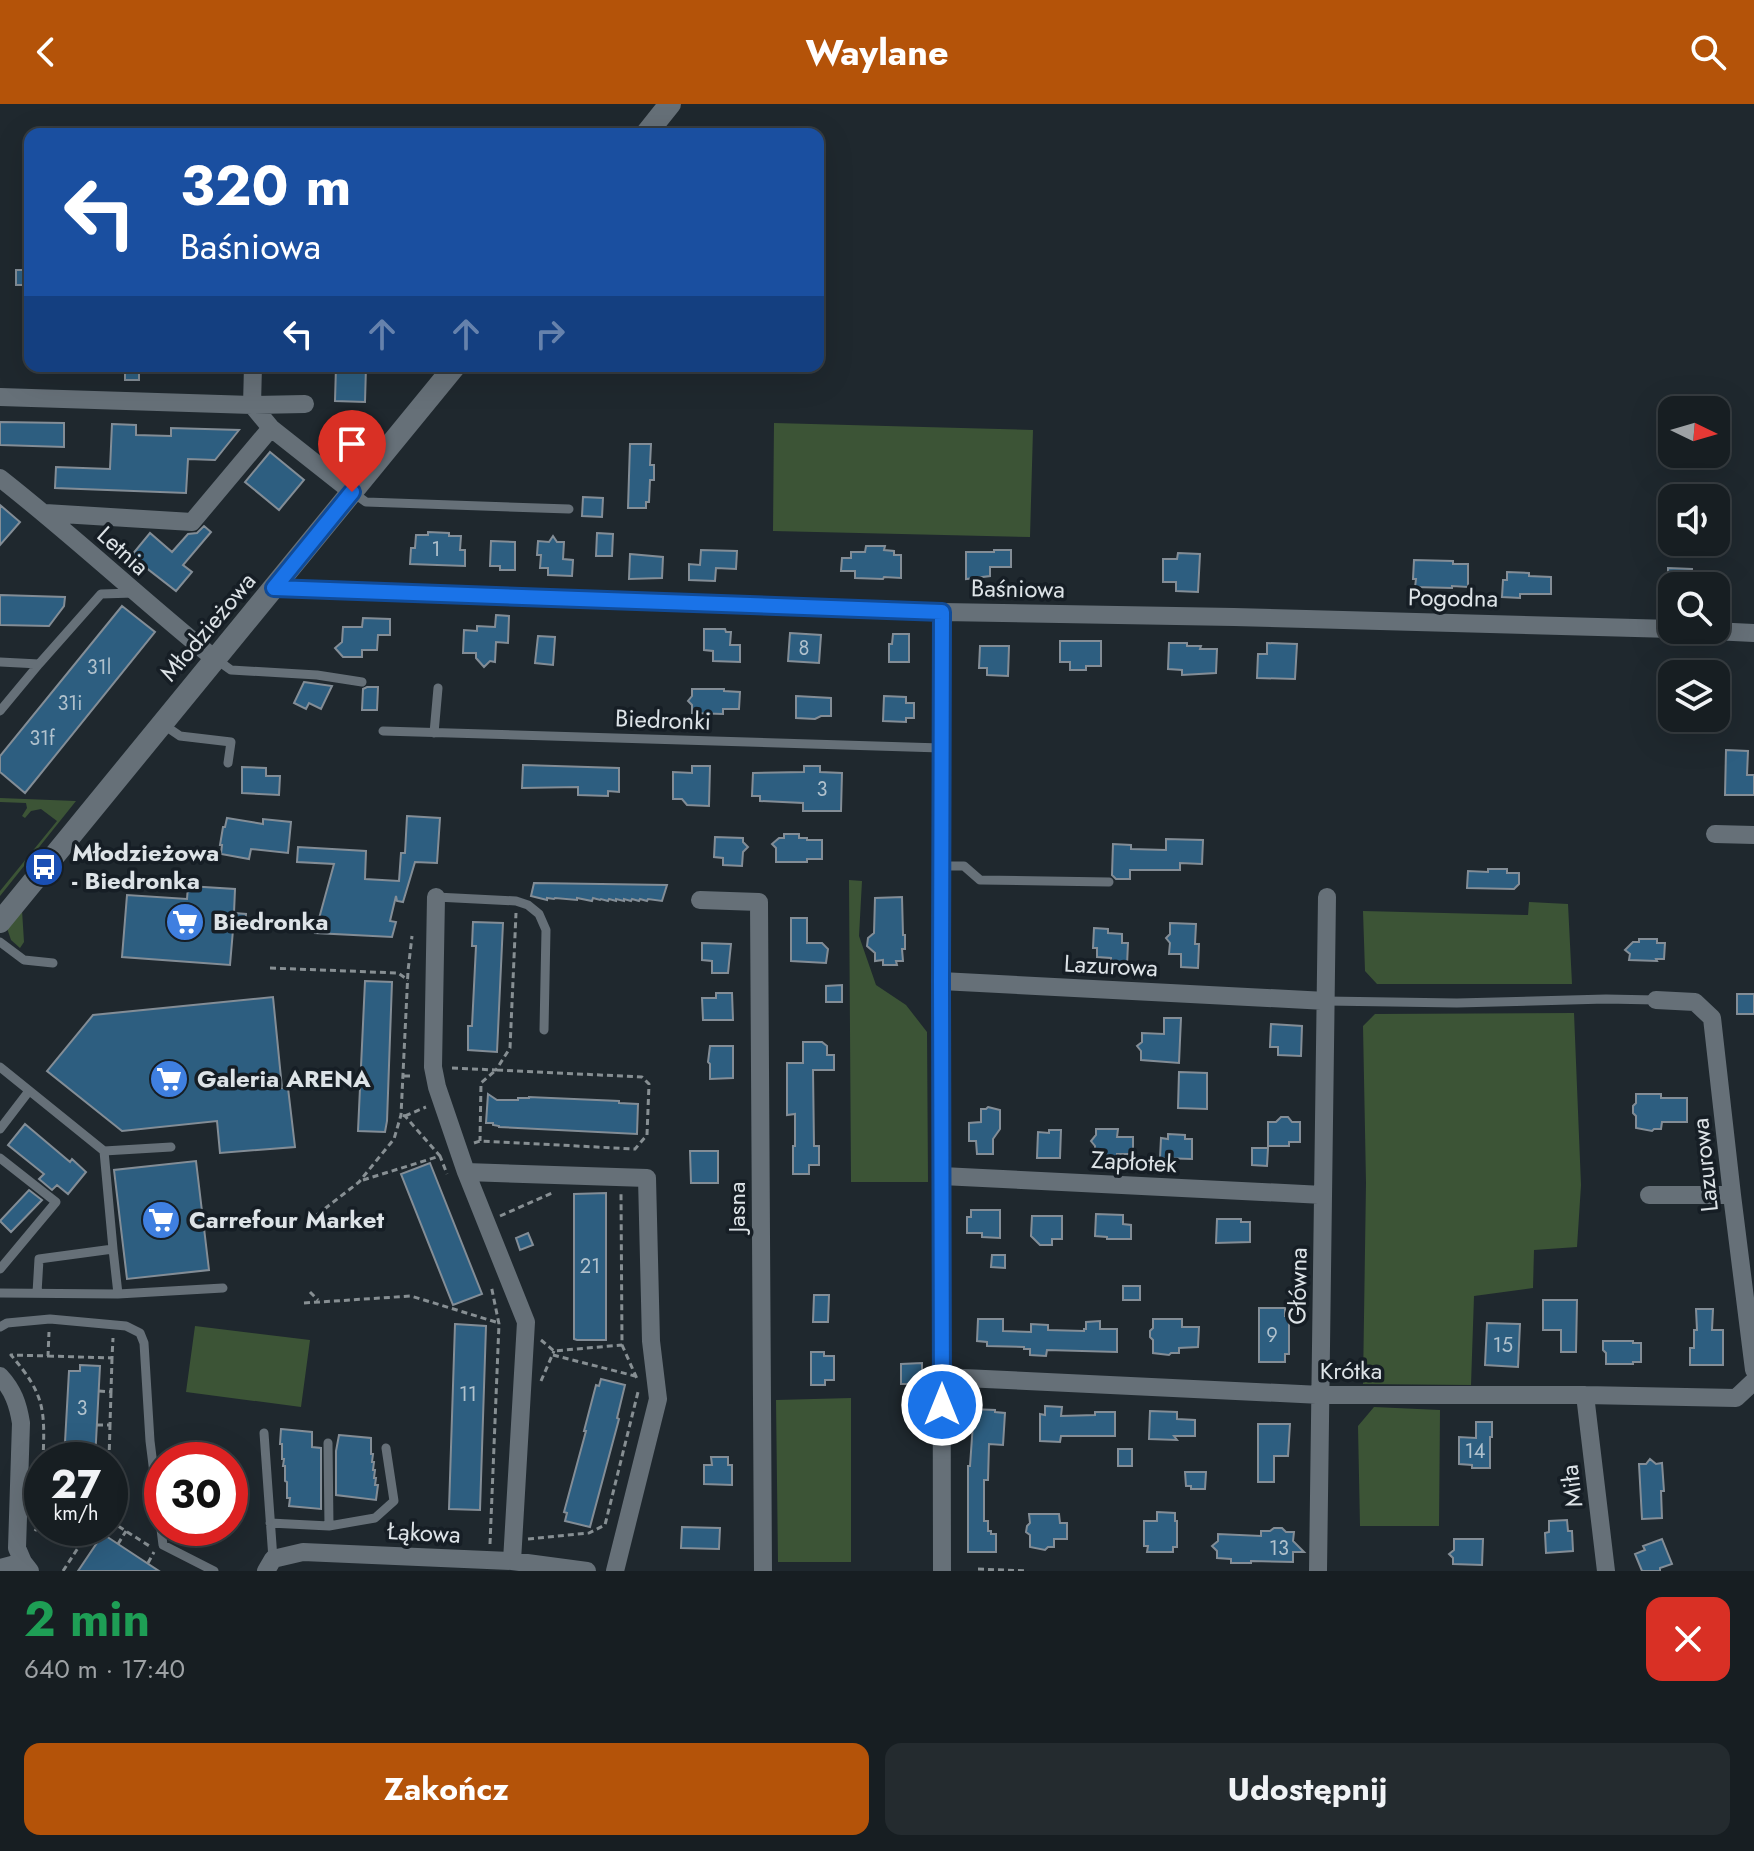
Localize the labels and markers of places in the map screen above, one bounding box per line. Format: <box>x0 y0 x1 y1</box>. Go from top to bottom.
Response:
pin <box>318 410 386 492</box>
place label: Młodzieżowa - Biedronka <box>72 835 219 898</box>
bus stop icon: Młodzieżowa - Biedronka <box>23 846 65 888</box>
supermarket icon: Biedronka <box>164 901 206 943</box>
place label: Biedronka <box>213 904 328 939</box>
supermarket icon: Galeria ARENA <box>148 1058 190 1100</box>
place label: Galeria ARENA <box>197 1061 371 1096</box>
supermarket icon: Carrefour Market <box>140 1199 182 1241</box>
place label: Carrefour Market <box>189 1202 385 1237</box>

